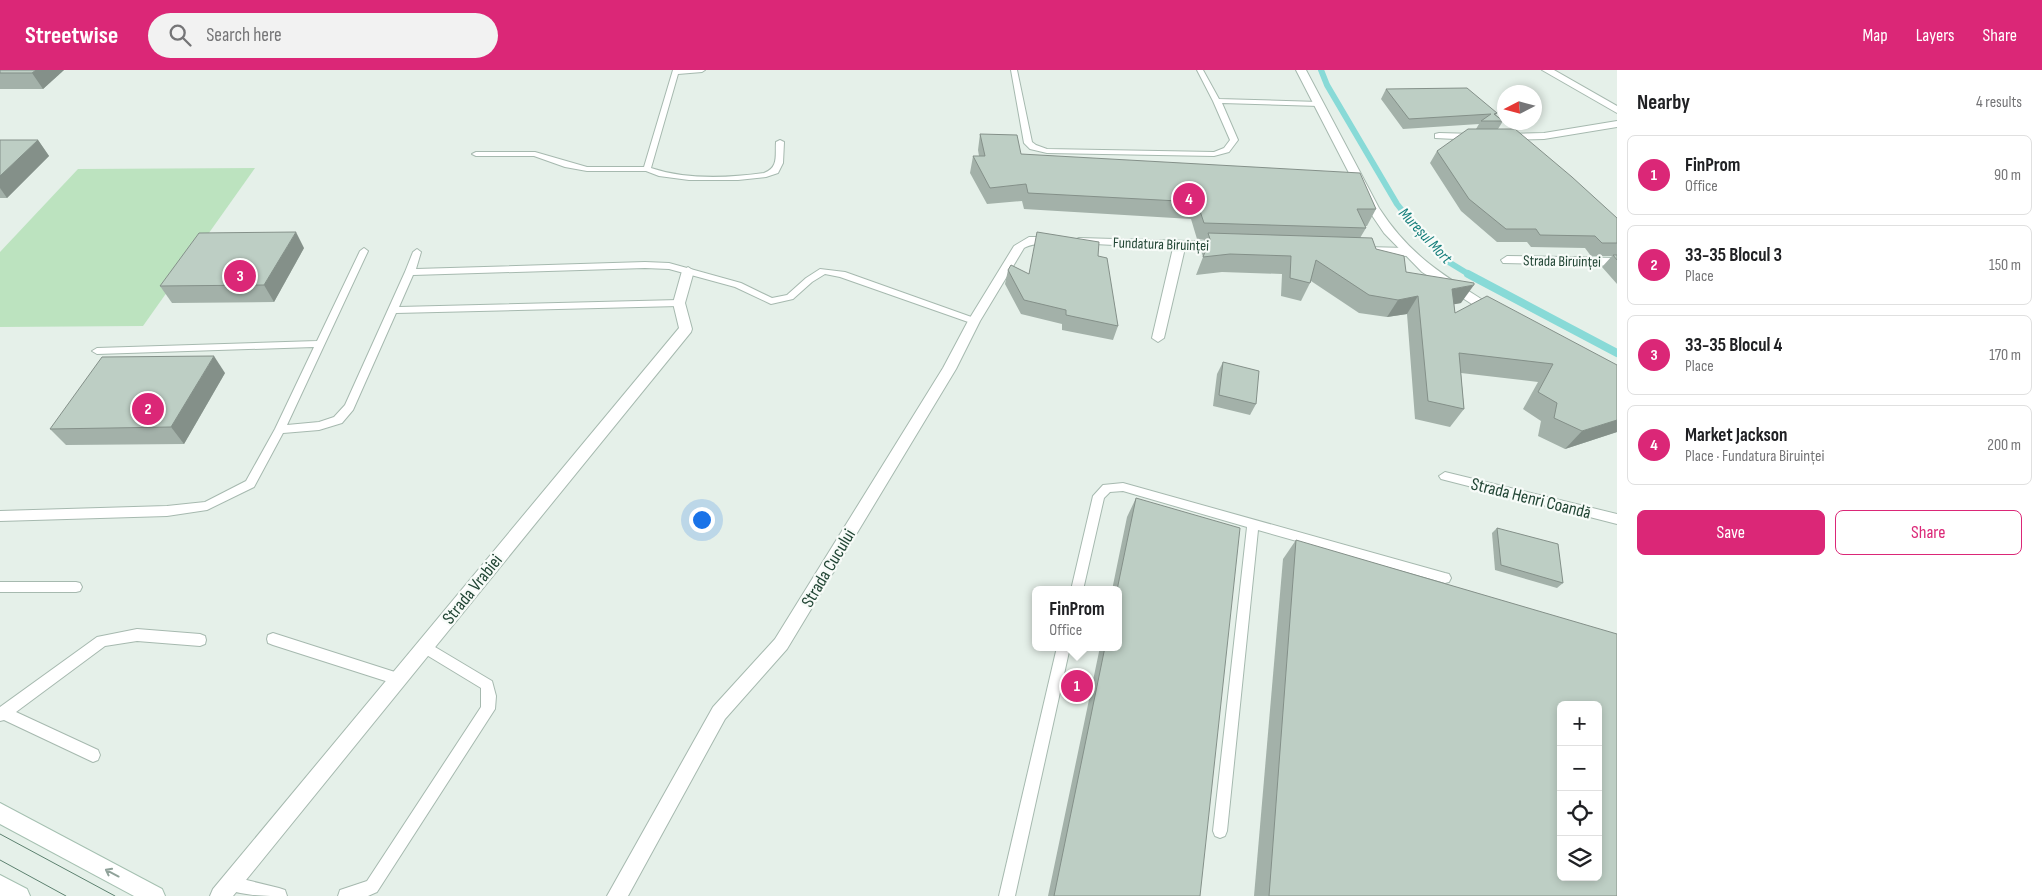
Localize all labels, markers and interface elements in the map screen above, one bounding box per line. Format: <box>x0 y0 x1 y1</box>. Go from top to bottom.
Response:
search box <box>148 13 498 58</box>
text: Streetwise <box>25 21 118 50</box>
icon: search <box>166 21 194 49</box>
text: Search here <box>206 24 282 47</box>
text: Map <box>1863 25 1888 46</box>
text: Layers <box>1916 25 1955 46</box>
text: Share <box>1983 25 2017 46</box>
north arrow <box>1497 85 1542 130</box>
text: Nearby <box>1637 90 1690 115</box>
text: 4 results <box>1976 93 2022 112</box>
text: FinProm <box>1685 154 1740 177</box>
text: 1 <box>1651 166 1657 185</box>
text: 90 m <box>1994 166 2021 185</box>
text: Office <box>1685 177 1718 196</box>
pin: 4 <box>1173 180 1205 218</box>
water label: Mureșul Mort <box>1394 204 1456 269</box>
street label: Fundatura Biruinței <box>1113 233 1210 256</box>
text: 33-35 Blocul 3 <box>1685 244 1782 267</box>
street label: Strada Biruinței <box>1523 251 1601 272</box>
text: 2 <box>1650 256 1658 275</box>
text: 150 m <box>1989 256 2021 275</box>
pin: 3 <box>224 257 256 295</box>
text: Place <box>1685 267 1714 286</box>
text: 33-35 Blocul 4 <box>1685 334 1782 357</box>
text: 3 <box>1650 346 1658 365</box>
text: 170 m <box>1989 346 2021 365</box>
text: Place <box>1685 357 1714 376</box>
pin: 2 <box>132 390 164 428</box>
text: Market Jackson <box>1685 424 1787 447</box>
text: 4 <box>1650 436 1658 455</box>
text: 200 m <box>1987 436 2021 455</box>
text: Place · Fundatura Biruinței <box>1685 447 1824 466</box>
street label: Strada Henri Coandă <box>1469 473 1593 524</box>
your location <box>689 507 715 533</box>
button: Save <box>1637 510 1825 555</box>
button: Share <box>1835 510 2022 555</box>
street label: Strada Cucului <box>797 525 860 611</box>
street label: Strada Vrabiei <box>438 550 507 628</box>
popup <box>1032 586 1122 651</box>
text: FinProm <box>1049 598 1105 621</box>
text: Office <box>1049 621 1082 640</box>
pin: 1 <box>1061 667 1093 705</box>
map controls <box>1557 701 1602 881</box>
button: + <box>1557 701 1602 746</box>
button: − <box>1557 746 1602 791</box>
button: locate <box>1557 791 1602 836</box>
button: layers <box>1557 836 1602 881</box>
one-way arrow <box>105 868 120 878</box>

